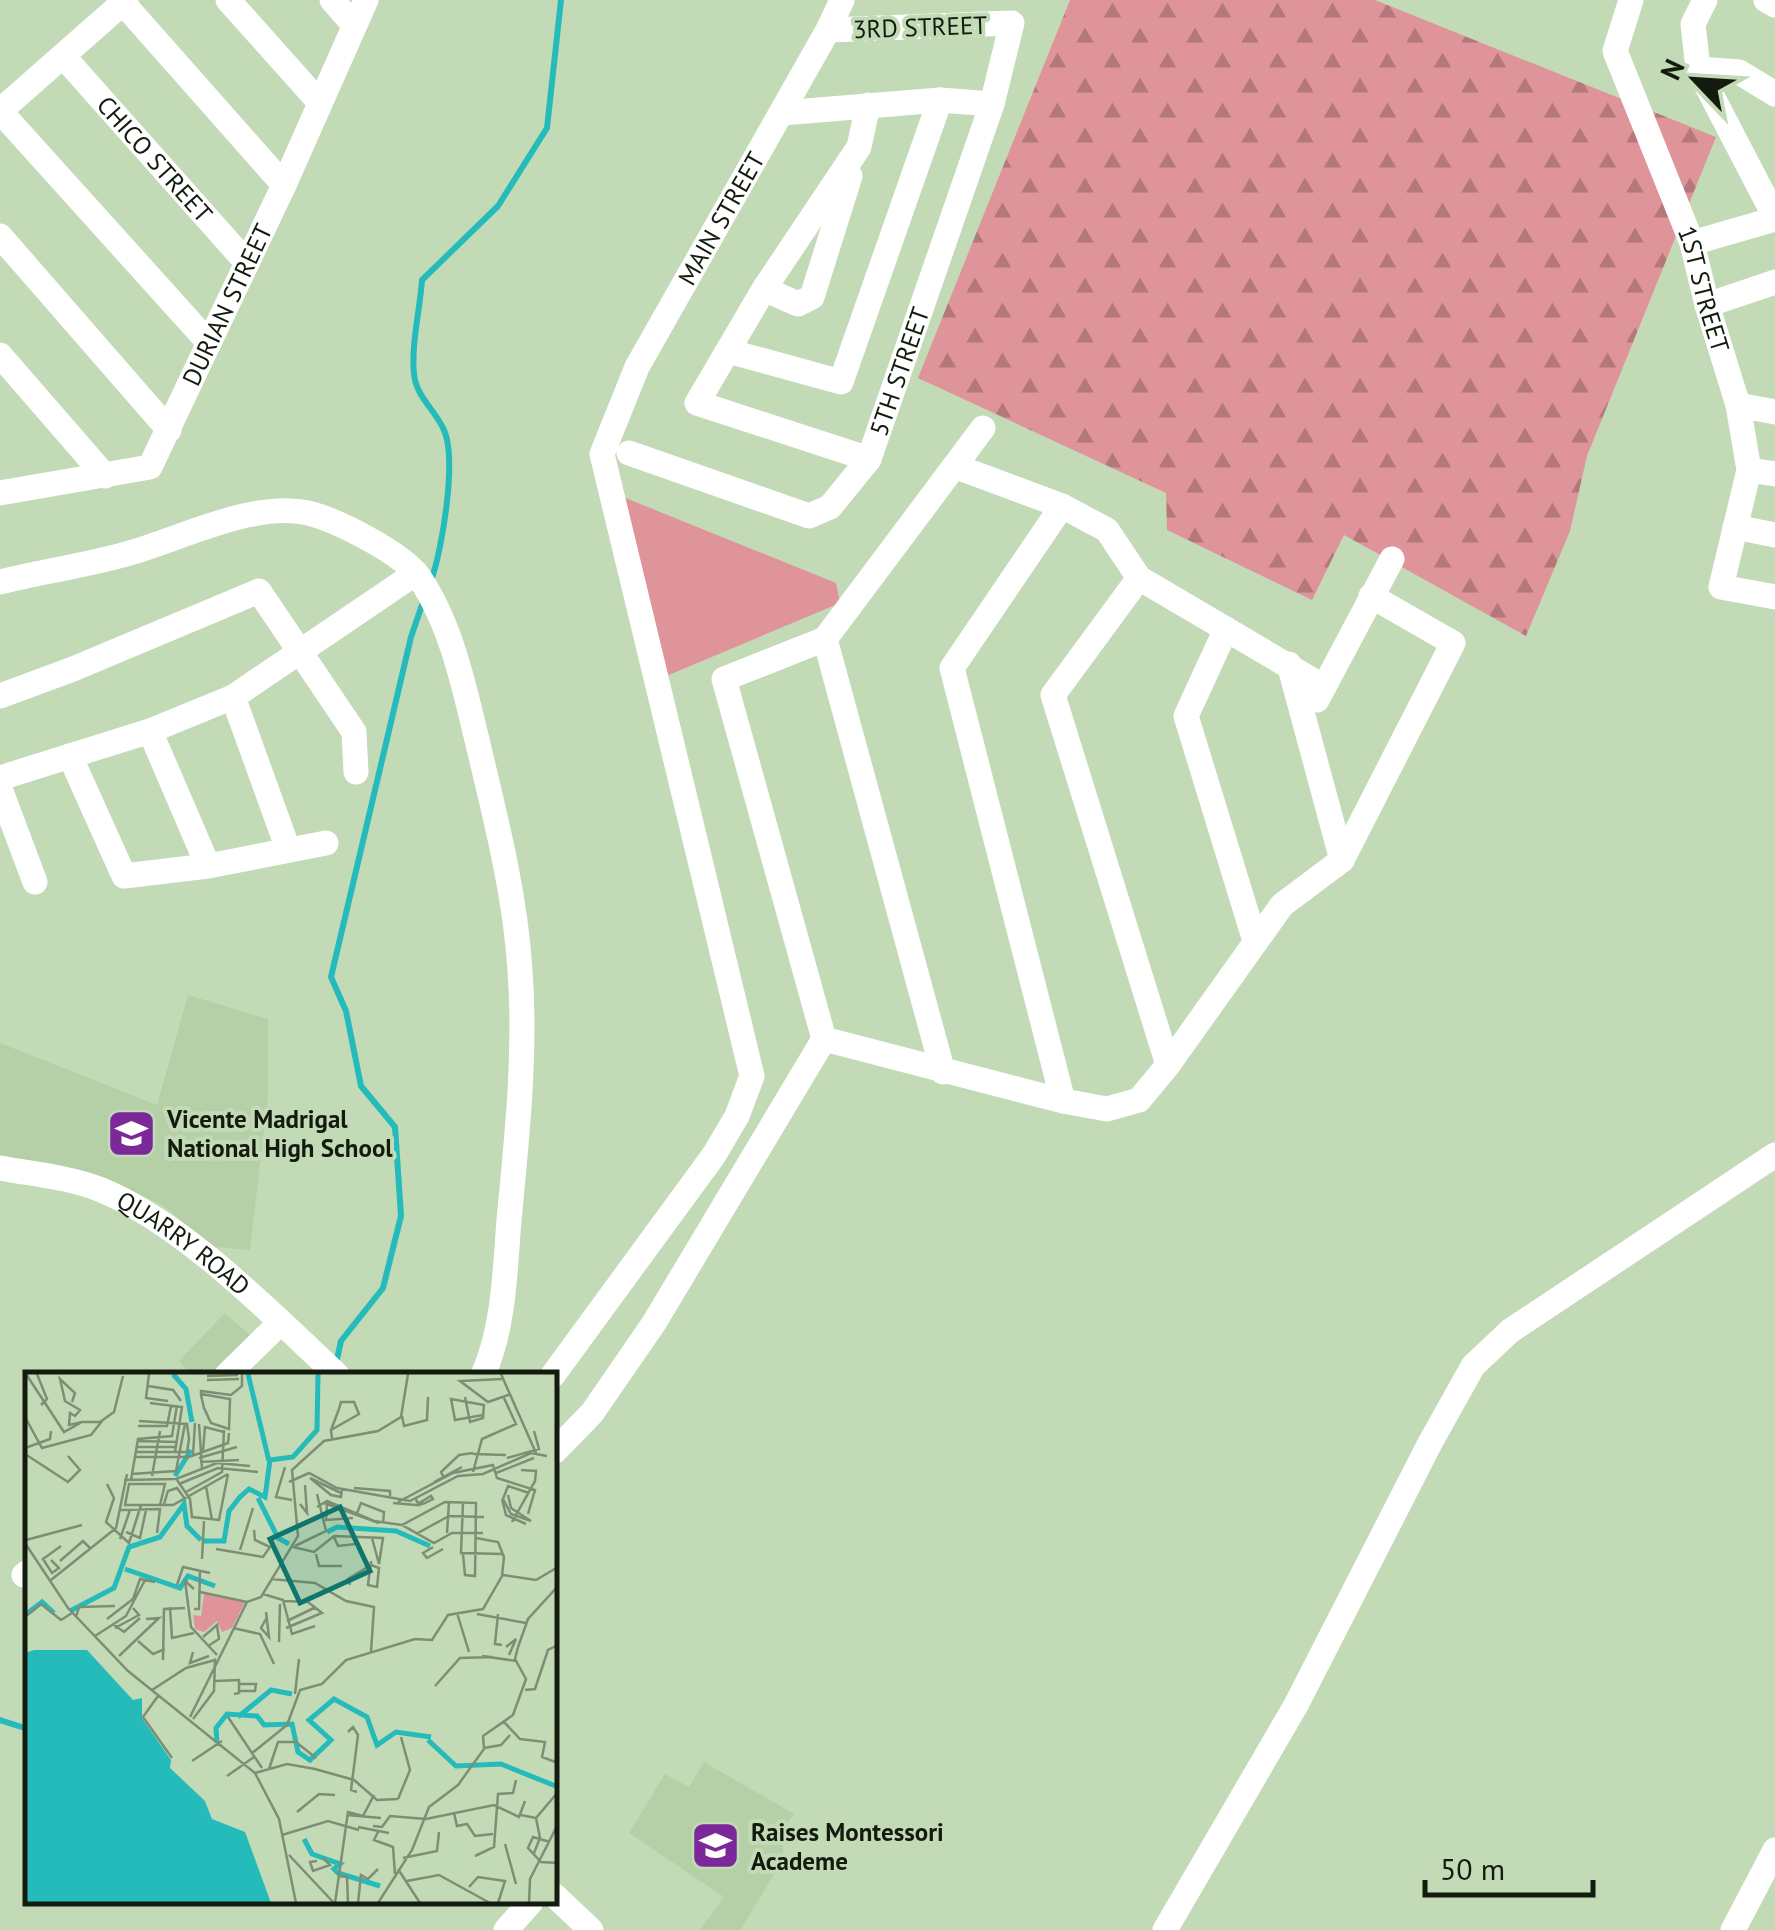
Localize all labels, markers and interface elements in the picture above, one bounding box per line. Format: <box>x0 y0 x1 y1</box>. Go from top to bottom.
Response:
street label: 3RD STREET <box>852 9 988 45</box>
north arrow <box>1645 30 1745 130</box>
text: N <box>1651 53 1693 85</box>
street label: CHICO STREET <box>90 89 219 229</box>
street label: MAIN STREET <box>671 146 772 291</box>
street label: DURIAN STREET <box>175 218 279 391</box>
street label: 1ST STREET <box>1671 221 1737 356</box>
street label: 5TH STREET <box>862 303 936 440</box>
place label: Vicente Madrigal National High School <box>166 1103 393 1164</box>
school or university icon: Vicente Madrigal National High School <box>106 1107 158 1159</box>
street label: QUARRY ROAD <box>111 1184 257 1302</box>
inset map <box>25 1372 558 1905</box>
place label: Raises Montessori Academe <box>751 1816 944 1877</box>
school or university icon: Raises Montessori Academe <box>690 1820 742 1872</box>
scale bar <box>1425 1835 1592 1897</box>
text: 50 m <box>1440 1849 1505 1888</box>

